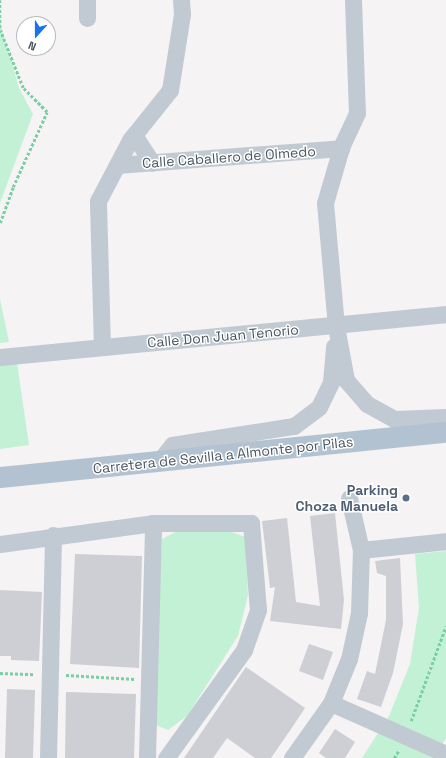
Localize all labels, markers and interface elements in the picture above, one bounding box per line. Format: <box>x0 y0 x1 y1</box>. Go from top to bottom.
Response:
north arrow <box>16 16 56 56</box>
text: N <box>26 38 38 54</box>
street label: Calle Caballero de Olmedo <box>142 143 316 171</box>
street label: Calle Don Juan Tenorio <box>146 321 300 351</box>
street label: Carretera de Sevilla a Almonte por Pilas <box>92 433 354 477</box>
place label: Parking Choza Manuela <box>296 482 398 514</box>
marker: Parking Choza Manuela <box>401 493 411 503</box>

